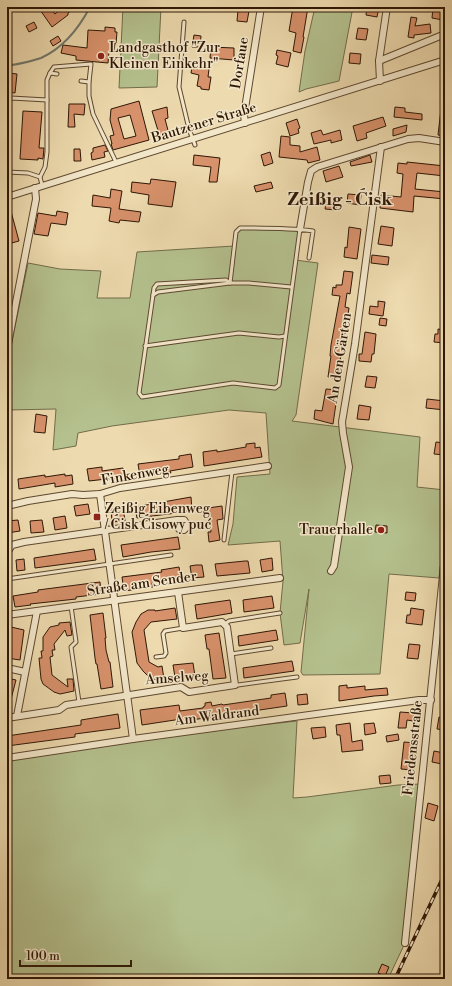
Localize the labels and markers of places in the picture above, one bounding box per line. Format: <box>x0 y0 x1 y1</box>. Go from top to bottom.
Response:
place label: Landgasthof "Zur Kleinen Einkehr" <box>109 39 220 73</box>
marker: Landgasthof "Zur Kleinen Einkehr" <box>96 51 106 61</box>
place label: Zeißig Eibenweg / Ćisk Ćisowy puć <box>104 500 212 534</box>
marker: Zeißig Eibenweg / Ćisk Ćisowy puć <box>92 512 102 522</box>
place label: Trauerhalle <box>299 521 373 539</box>
marker: Trauerhalle <box>376 525 386 535</box>

